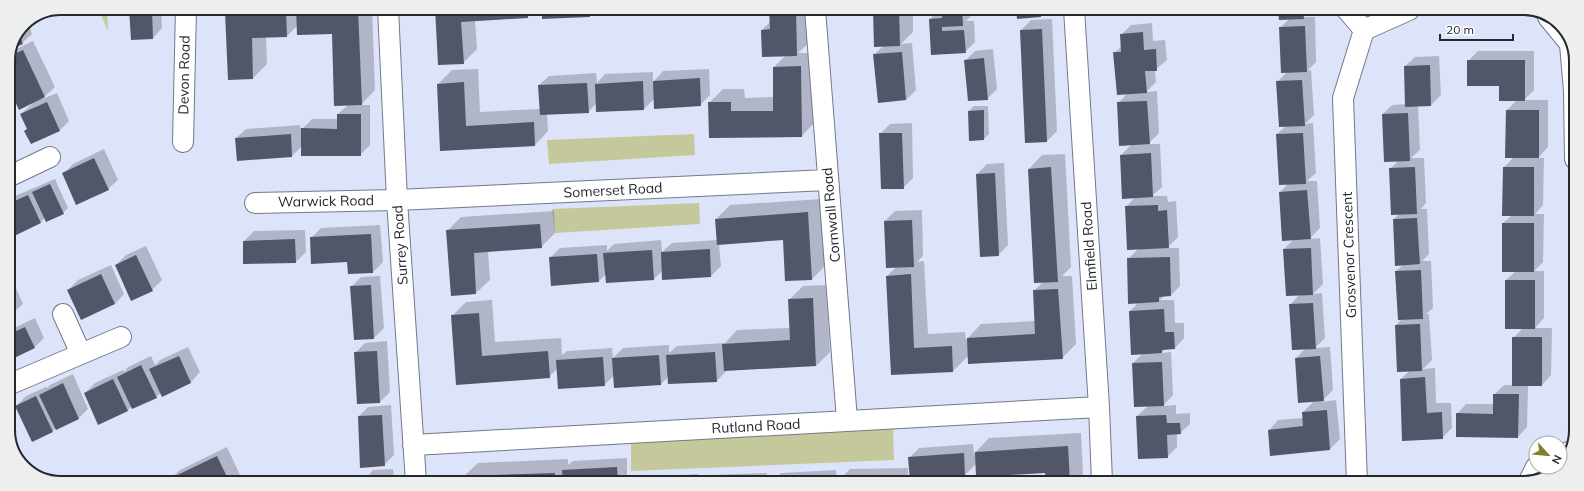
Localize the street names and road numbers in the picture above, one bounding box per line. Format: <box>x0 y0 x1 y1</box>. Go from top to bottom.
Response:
street label: Devon Road <box>174 35 194 115</box>
street label: Cornwall Road <box>818 167 844 263</box>
street label: Somerset Road <box>563 178 663 202</box>
street label: Warwick Road <box>278 191 374 211</box>
street label: Grosvenor Crescent <box>1338 191 1360 319</box>
street label: Elmfield Road <box>1077 201 1101 291</box>
street label: Surrey Road <box>388 205 412 285</box>
street label: Rutland Road <box>711 415 801 437</box>

